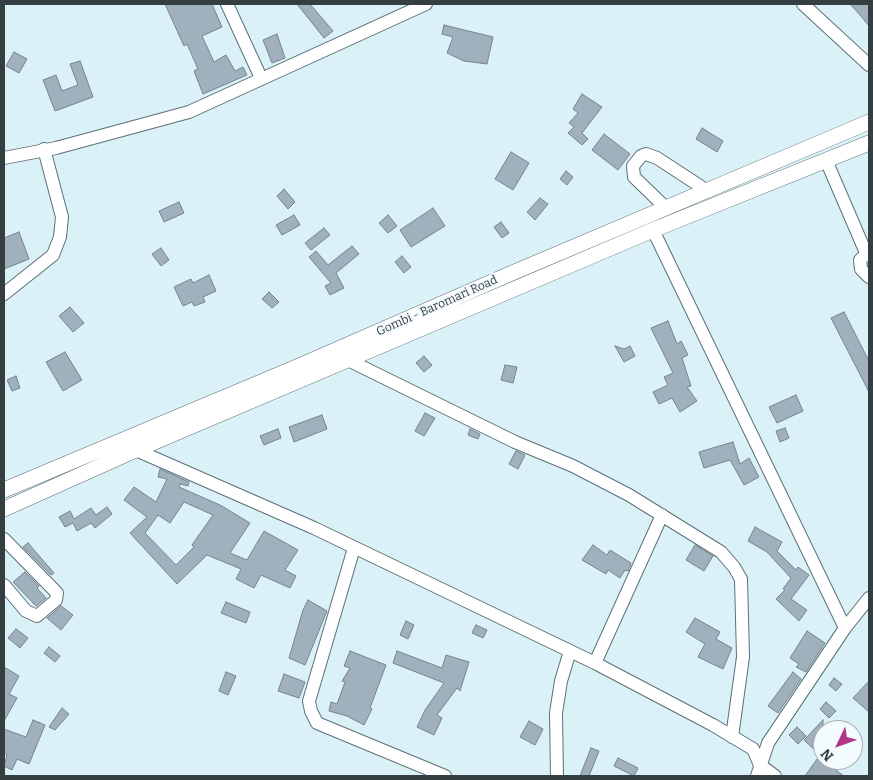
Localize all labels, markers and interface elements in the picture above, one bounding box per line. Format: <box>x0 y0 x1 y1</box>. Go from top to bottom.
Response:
street label: Gombi - Baromari Road <box>374 273 500 339</box>
north arrow <box>813 720 863 770</box>
text: N <box>817 745 837 764</box>

